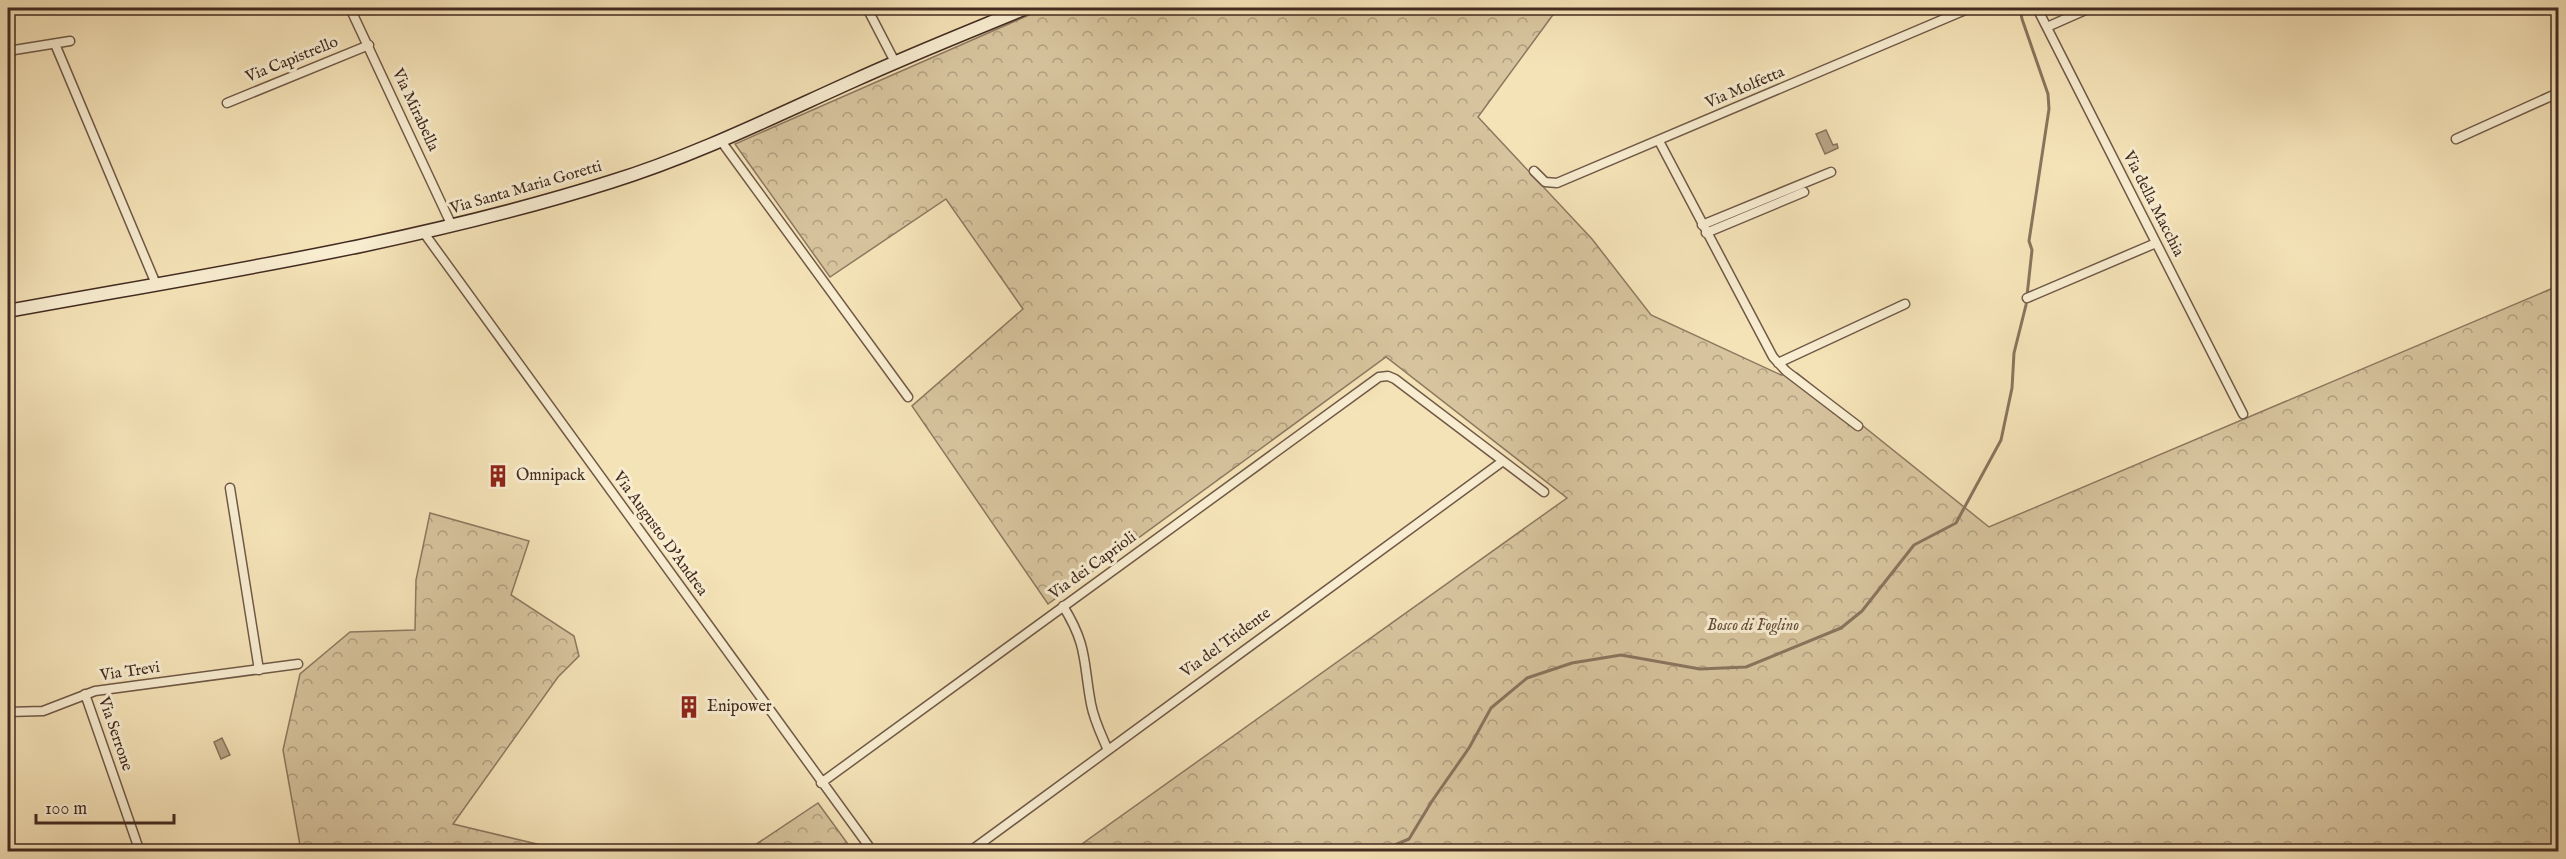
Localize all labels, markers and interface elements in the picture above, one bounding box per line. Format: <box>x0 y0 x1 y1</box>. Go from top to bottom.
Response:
street label: Via Capistrello <box>242 32 342 88</box>
street label: Via Molfetta <box>1702 62 1788 114</box>
street label: Via Mirabella <box>387 65 443 155</box>
street label: Via della Macchia <box>2117 147 2188 260</box>
street label: Via Santa Maria Goretti <box>447 157 604 220</box>
building icon: Omnipack <box>485 463 511 489</box>
place label: Omnipack <box>516 466 586 486</box>
street label: Via Augusto D'Andrea <box>608 467 712 600</box>
street label: Via dei Caprioli <box>1045 528 1141 605</box>
street label: Via del Tridente <box>1176 604 1275 683</box>
park label: Bosco di Foglino <box>1707 616 1799 636</box>
street label: Via Trevi <box>98 658 161 686</box>
street label: Via Serrone <box>93 693 137 774</box>
building icon: Enipower <box>676 694 702 720</box>
place label: Enipower <box>707 697 772 717</box>
scale bar <box>36 787 174 825</box>
text: 100 m <box>45 798 87 821</box>

